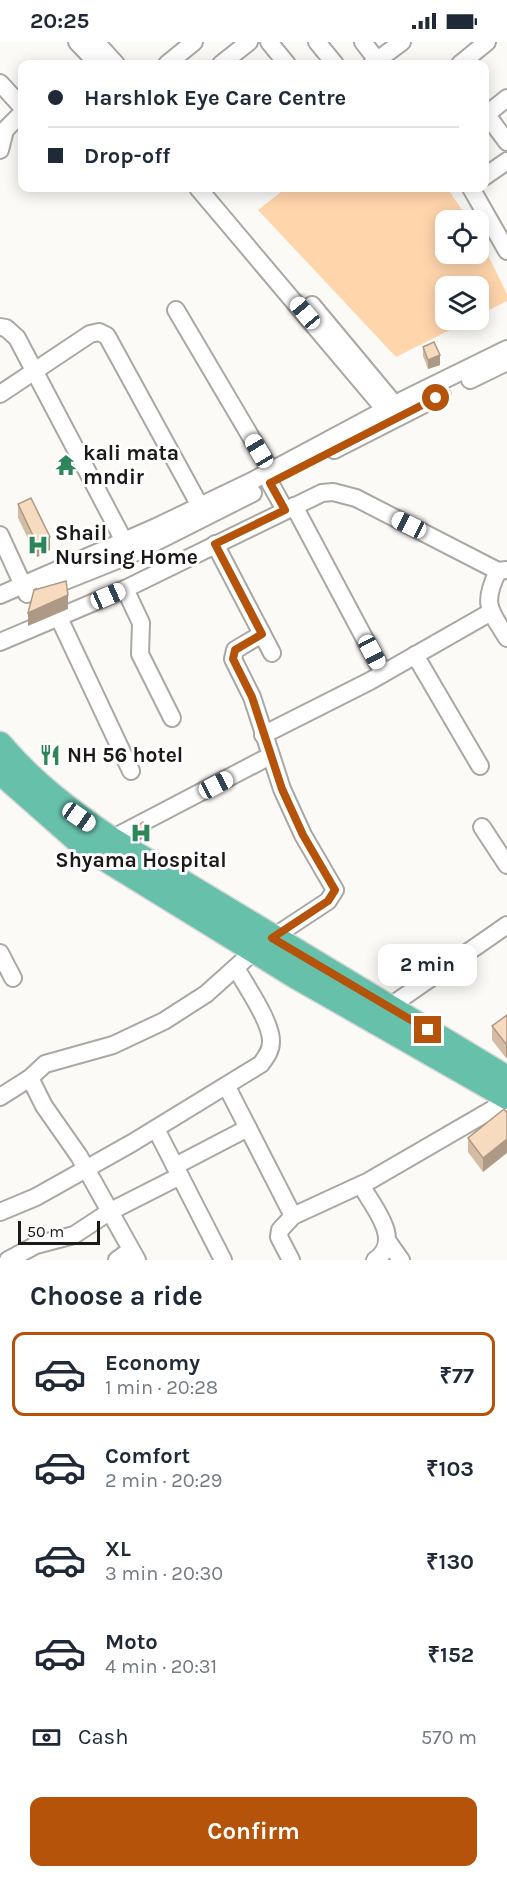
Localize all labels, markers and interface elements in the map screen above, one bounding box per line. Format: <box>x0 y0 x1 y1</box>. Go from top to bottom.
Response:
text: 20:25 <box>30 8 89 34</box>
text: Harshlok Eye Care Centre <box>84 85 346 111</box>
text: Drop-off <box>84 143 170 169</box>
map controls <box>435 210 489 330</box>
button: locate <box>435 210 489 264</box>
button: layers <box>435 276 489 330</box>
car <box>287 293 323 333</box>
route start <box>422 384 449 411</box>
car <box>242 431 276 471</box>
place label: kali mata mndir <box>83 441 179 489</box>
temple icon: kali mata mndir <box>54 453 78 477</box>
car <box>389 509 429 541</box>
place label: Shail Nursing Home <box>55 521 198 569</box>
hospital icon: Shail Nursing Home <box>26 533 50 557</box>
car <box>88 580 128 612</box>
car <box>356 632 388 672</box>
restaurant icon: NH 56 hotel <box>38 743 62 767</box>
place label: NH 56 hotel <box>67 743 183 767</box>
car <box>196 769 236 801</box>
car <box>59 799 99 835</box>
hospital icon: Shyama Hospital <box>129 821 153 845</box>
place label: Shyama Hospital <box>55 848 227 872</box>
callout: 2 min <box>378 943 478 985</box>
text: 2 min <box>400 953 455 976</box>
route end <box>414 1016 441 1043</box>
scale bar <box>18 1218 100 1246</box>
text: 50 m <box>27 1222 64 1241</box>
text: Choose a ride <box>30 1280 203 1312</box>
icon: car <box>33 1347 87 1401</box>
text: Economy <box>105 1350 200 1376</box>
text: ₹77 <box>440 1363 474 1389</box>
text: 1 min · 20:28 <box>105 1376 218 1399</box>
icon: car <box>33 1440 87 1494</box>
text: Comfort <box>105 1443 190 1469</box>
text: ₹103 <box>426 1456 474 1482</box>
text: 2 min · 20:29 <box>105 1469 222 1492</box>
icon: car <box>33 1533 87 1587</box>
text: XL <box>105 1536 131 1562</box>
text: ₹130 <box>426 1549 474 1575</box>
text: 3 min · 20:30 <box>105 1562 223 1585</box>
icon: car <box>33 1626 87 1680</box>
text: Moto <box>105 1629 158 1655</box>
text: ₹152 <box>427 1642 474 1668</box>
text: 4 min · 20:31 <box>105 1655 217 1678</box>
icon: cash <box>30 1721 63 1754</box>
text: Cash <box>78 1724 128 1750</box>
text: 570 m <box>421 1726 477 1749</box>
button: Confirm <box>30 1797 477 1866</box>

